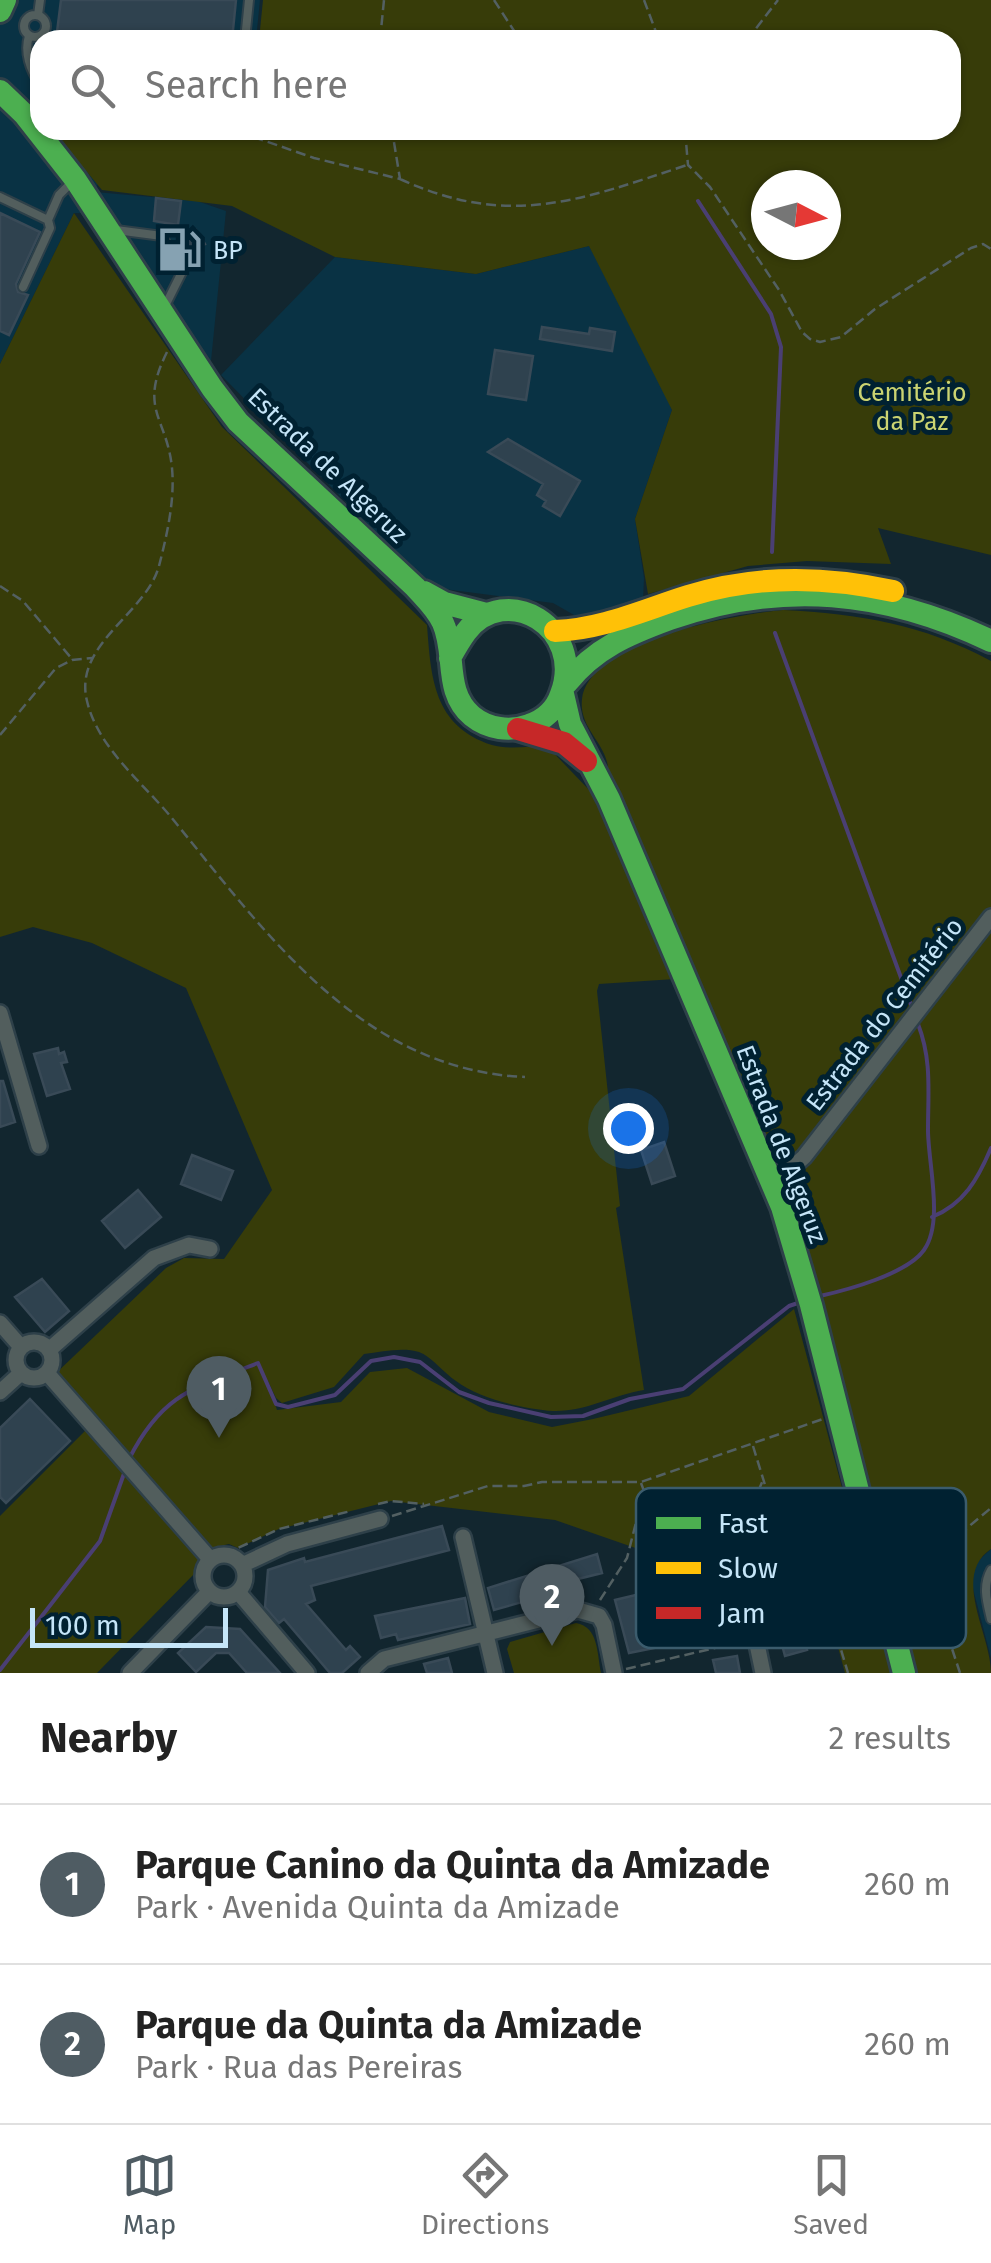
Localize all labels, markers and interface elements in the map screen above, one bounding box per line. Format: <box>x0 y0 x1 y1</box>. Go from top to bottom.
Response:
search box <box>30 30 961 140</box>
icon: search <box>65 58 120 113</box>
text: Search here <box>145 62 348 108</box>
north arrow <box>751 170 841 260</box>
fuel station icon: BP <box>156 226 204 274</box>
place label: BP <box>213 236 243 266</box>
park label: Cemitério da Paz <box>857 378 967 437</box>
street label: Estrada de Algeruz <box>241 382 413 549</box>
street label: Estrada do Cemitério <box>800 912 970 1117</box>
street label: Estrada de Algeruz <box>729 1041 833 1248</box>
your location <box>603 1103 654 1154</box>
pin: 1 <box>186 1356 252 1438</box>
legend <box>636 1488 966 1648</box>
text: Fast <box>718 1507 769 1540</box>
text: Slow <box>718 1552 778 1585</box>
pin: 2 <box>520 1564 584 1646</box>
text: Jam <box>718 1597 766 1630</box>
scale bar <box>30 1603 228 1648</box>
text: 100 m <box>45 1609 120 1642</box>
text: Nearby <box>40 1713 177 1763</box>
text: 2 results <box>828 1719 951 1757</box>
text: Parque Canino da Quinta da Amizade <box>135 1842 770 1888</box>
text: 1 <box>65 1865 80 1903</box>
text: 260 m <box>864 1865 951 1903</box>
text: Park · Avenida Quinta da Amizade <box>135 1888 620 1926</box>
text: Parque da Quinta da Amizade <box>135 2002 642 2048</box>
text: 2 <box>64 2025 81 2063</box>
text: 260 m <box>864 2025 951 2063</box>
text: Park · Rua das Pereiras <box>135 2048 462 2086</box>
tab: Map <box>122 2148 177 2241</box>
tab: Directions <box>421 2148 549 2241</box>
tab: Saved <box>793 2148 869 2241</box>

